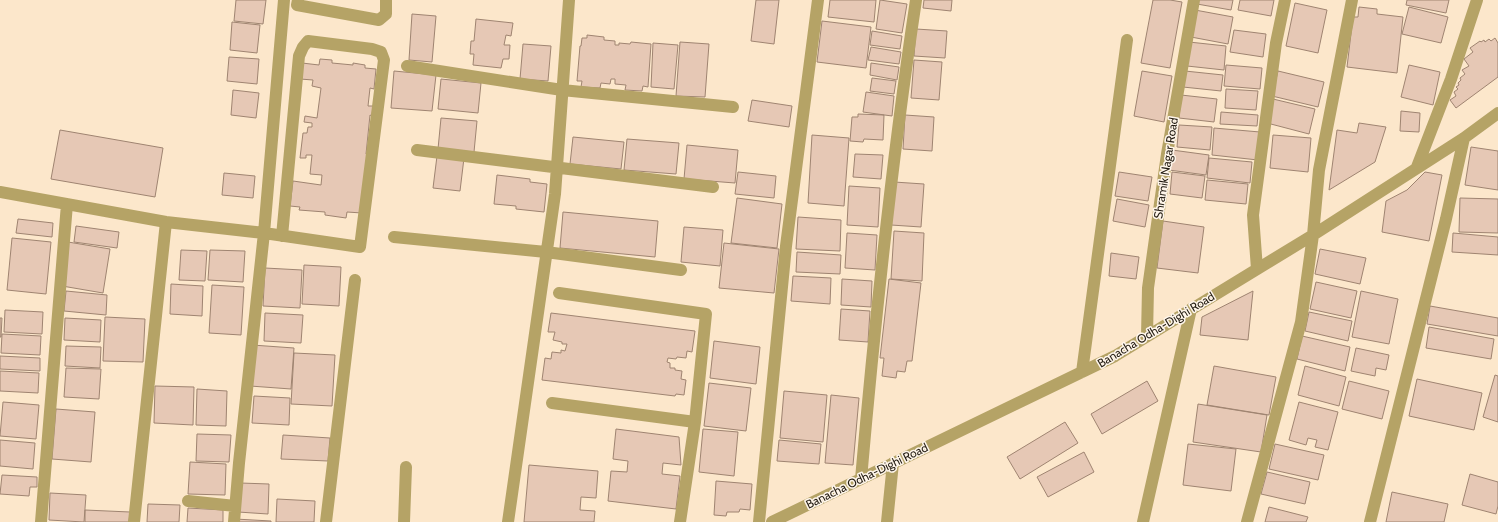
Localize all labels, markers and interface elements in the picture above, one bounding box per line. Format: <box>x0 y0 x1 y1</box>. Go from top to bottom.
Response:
street label: Shramik Nagar Road <box>1150 116 1181 220</box>
street label: Banacha Odha-Dighi Road <box>1094 289 1217 370</box>
street label: Banacha Odha-Dighi Road <box>803 439 930 512</box>

